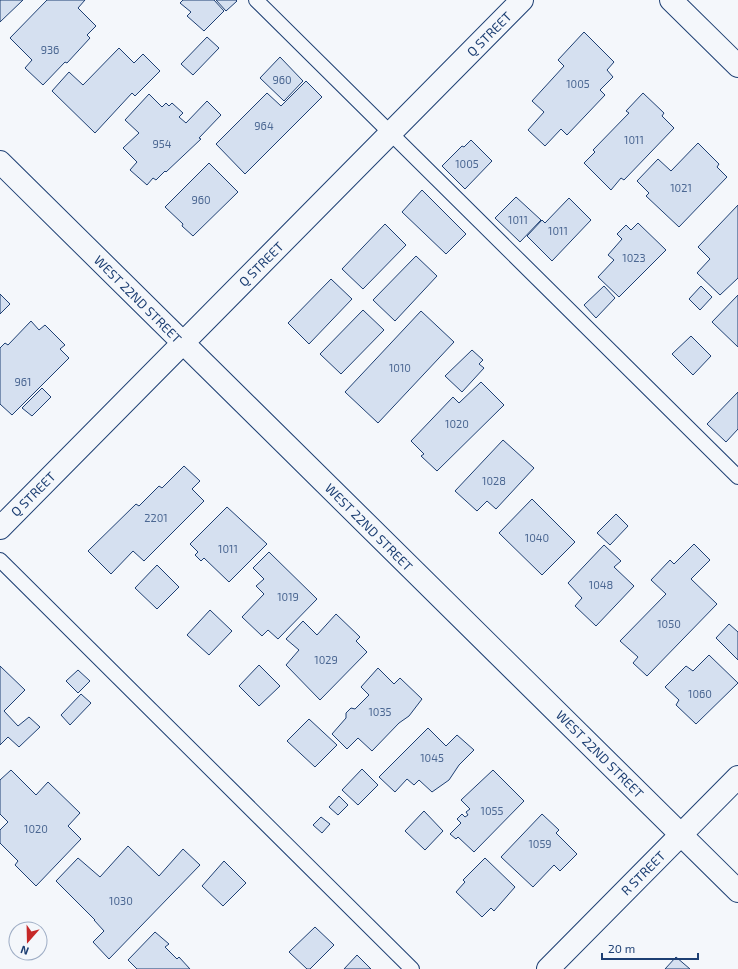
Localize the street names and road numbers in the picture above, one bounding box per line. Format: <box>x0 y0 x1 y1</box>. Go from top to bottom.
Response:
street label: Q STREET <box>463 8 515 60</box>
street label: Q STREET <box>235 238 287 290</box>
street label: WEST 22ND STREET <box>91 252 185 346</box>
street label: Q STREET <box>7 468 59 520</box>
street label: WEST 22ND STREET <box>322 480 416 574</box>
street label: WEST 22ND STREET <box>553 707 647 801</box>
street label: R STREET <box>618 847 669 898</box>

